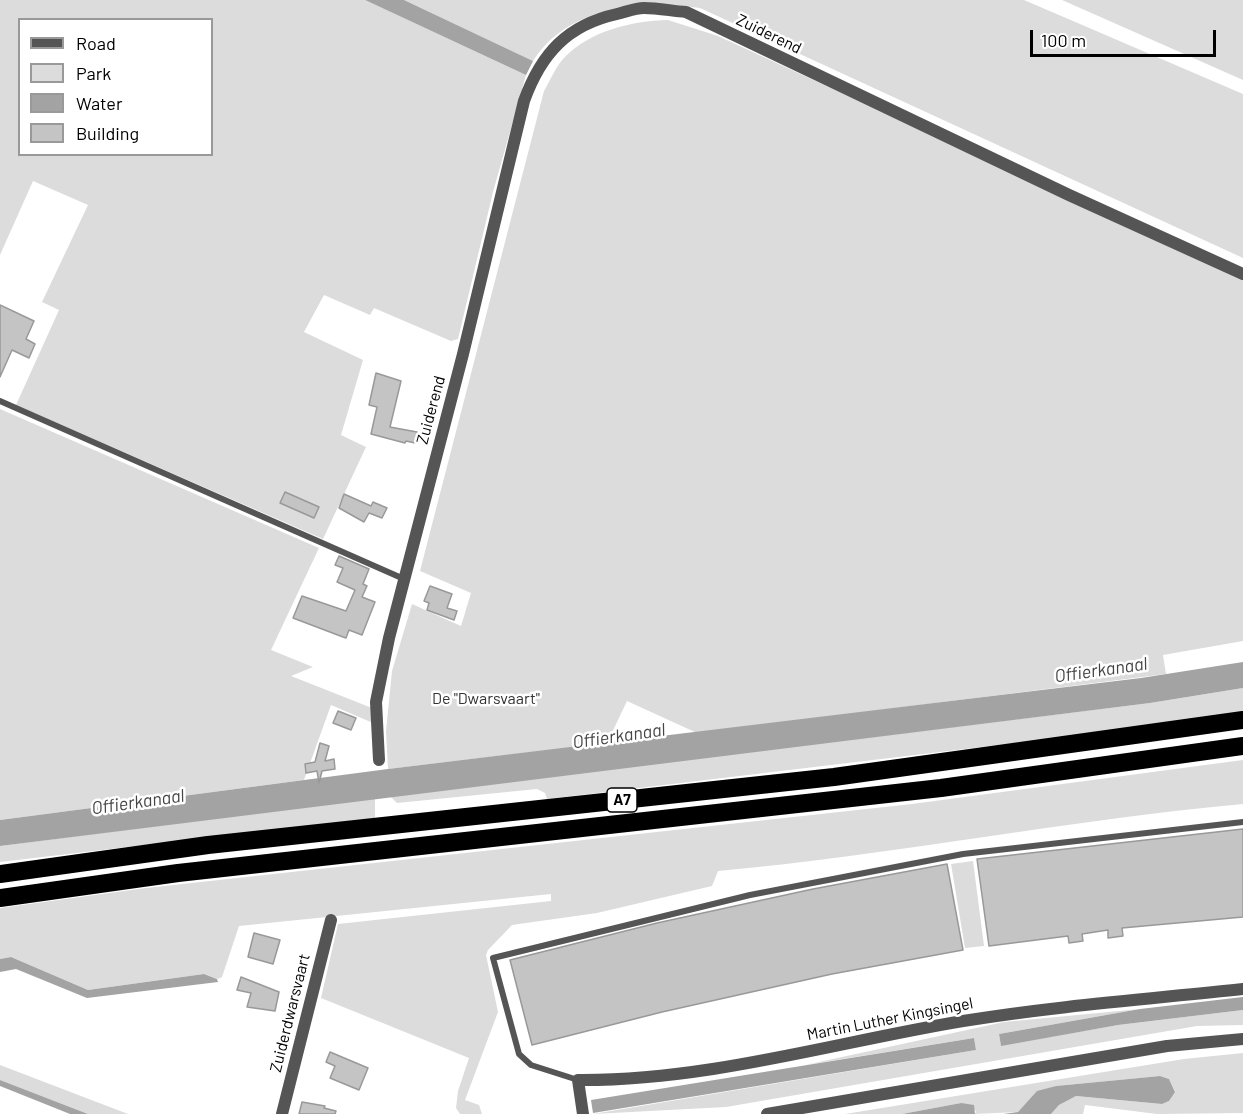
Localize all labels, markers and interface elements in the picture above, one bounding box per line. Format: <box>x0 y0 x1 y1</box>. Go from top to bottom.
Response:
street label: Zuiderend <box>733 10 805 58</box>
legend <box>18 18 213 156</box>
scale bar <box>1033 18 1219 56</box>
text: 100 m <box>1041 29 1086 51</box>
text: Road <box>76 32 116 54</box>
text: Park <box>76 62 111 84</box>
text: Water <box>76 92 123 114</box>
text: Building <box>76 122 139 144</box>
street label: Zuiderend <box>413 374 449 446</box>
water label: Offierkanaal <box>1053 653 1149 687</box>
park label: De "Dwarsvaart" <box>432 689 540 709</box>
water label: Offierkanaal <box>571 719 667 753</box>
water label: Offierkanaal <box>90 785 186 819</box>
road number: A7 <box>607 788 637 812</box>
street label: Zuiderdwarsvaart <box>266 952 314 1074</box>
street label: Martin Luther Kingsingel <box>805 993 975 1045</box>

